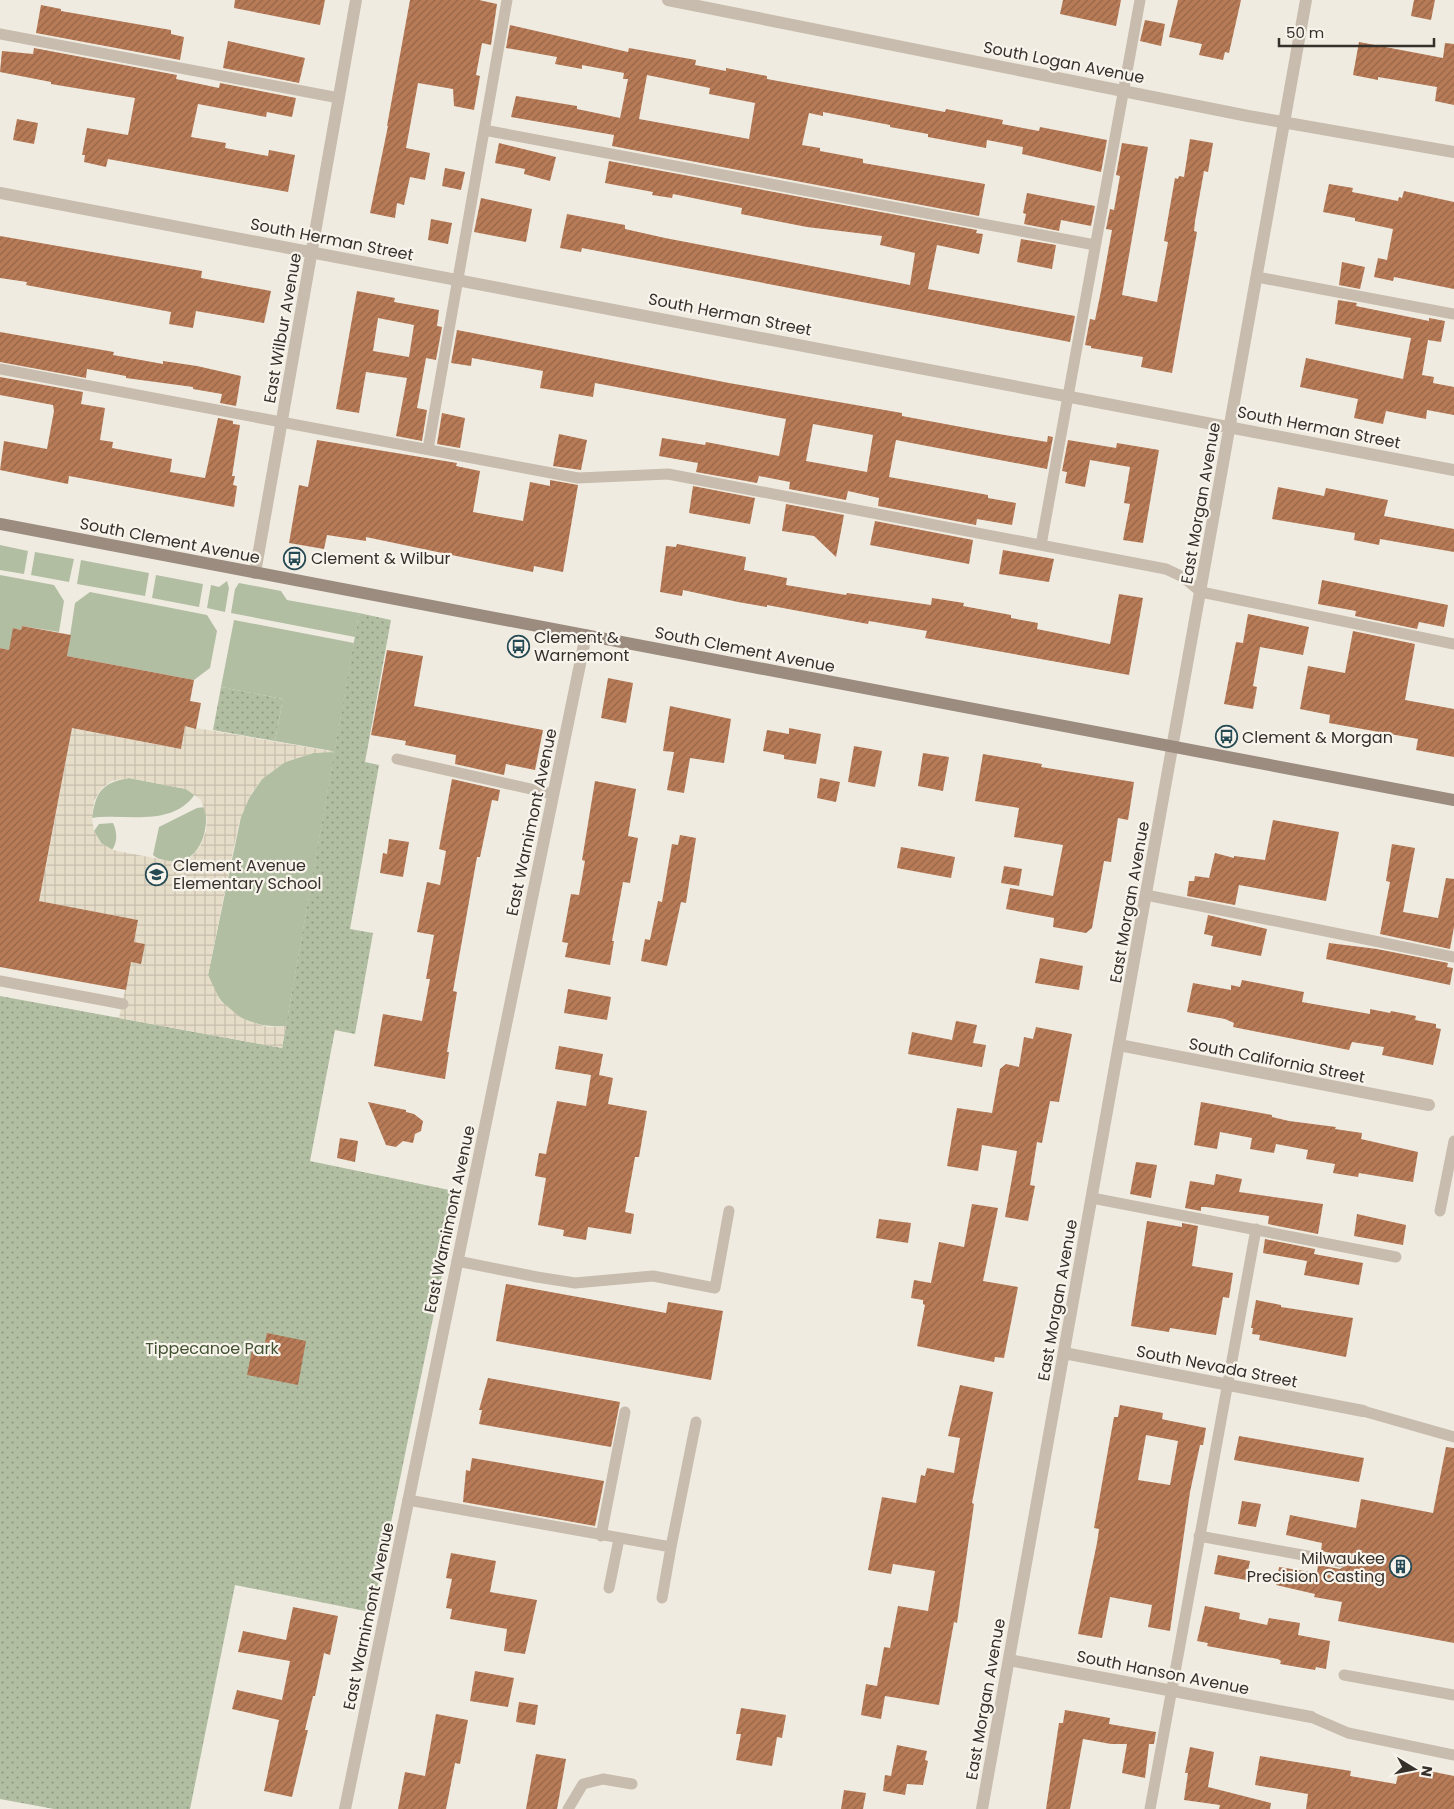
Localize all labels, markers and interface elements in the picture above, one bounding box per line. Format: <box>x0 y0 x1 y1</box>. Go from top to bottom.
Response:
scale bar <box>1279 15 1434 47</box>
text: 50 m <box>1286 22 1324 43</box>
street label: South Logan Avenue <box>981 36 1146 89</box>
street label: South Herman Street <box>248 212 416 267</box>
street label: East Wilbur Avenue <box>258 251 307 405</box>
street label: South Herman Street <box>646 287 814 342</box>
street label: South Herman Street <box>1235 400 1403 455</box>
street label: East Morgan Avenue <box>1175 420 1226 586</box>
street label: South Clement Avenue <box>78 512 262 569</box>
bus stop icon: Clement & Wilbur <box>283 546 307 570</box>
place label: Clement & Wilbur <box>311 547 451 570</box>
street label: South Clement Avenue <box>653 621 837 678</box>
place label: Clement & Warnemont <box>534 626 630 667</box>
bus stop icon: Clement & Warnemont <box>506 634 530 658</box>
bus stop icon: Clement & Morgan <box>1214 725 1238 749</box>
street label: East Warnimont Avenue <box>500 726 563 918</box>
place label: Clement & Morgan <box>1242 726 1393 749</box>
street label: East Morgan Avenue <box>1104 819 1155 985</box>
place label: Clement Avenue Elementary School <box>173 854 321 895</box>
school or university icon: Clement Avenue Elementary School <box>145 862 169 886</box>
street label: South California Street <box>1187 1032 1367 1089</box>
street label: East Warnimont Avenue <box>418 1123 481 1315</box>
street label: East Morgan Avenue <box>1032 1217 1083 1383</box>
park label: Tippecanoe Park <box>145 1337 280 1360</box>
street label: South Nevada Street <box>1134 1340 1300 1393</box>
street label: East Warnimont Avenue <box>337 1520 400 1712</box>
place label: Milwaukee Precision Casting <box>1247 1547 1385 1588</box>
building icon: Milwaukee Precision Casting <box>1389 1555 1413 1579</box>
street label: East Morgan Avenue <box>960 1616 1011 1782</box>
street label: South Hanson Avenue <box>1075 1644 1251 1701</box>
north arrow <box>1389 1744 1439 1794</box>
text: N <box>1416 1764 1438 1778</box>

